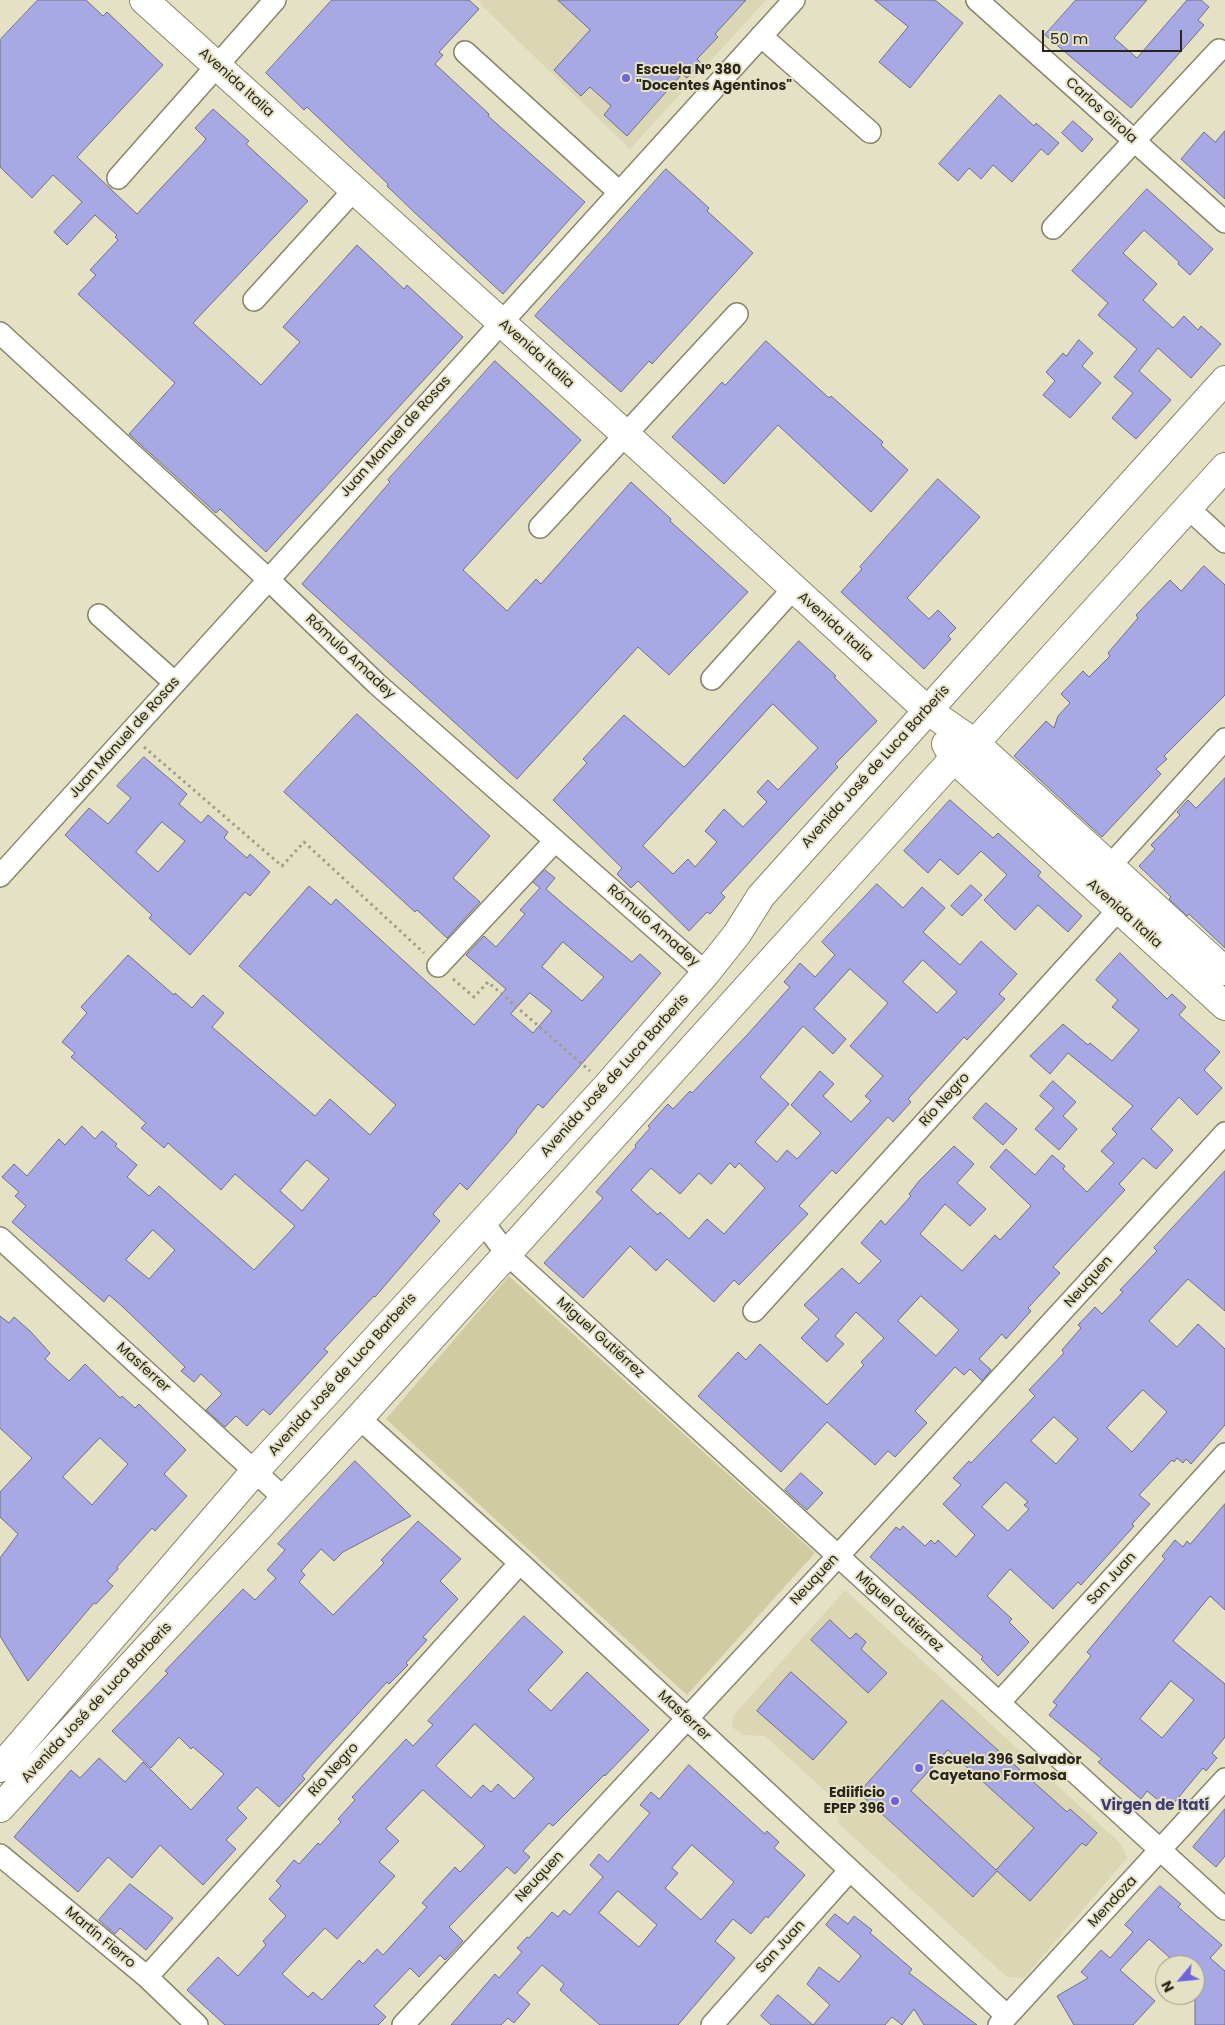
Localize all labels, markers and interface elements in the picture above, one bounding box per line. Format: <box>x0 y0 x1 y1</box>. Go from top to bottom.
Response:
scale bar <box>1045 20 1185 52</box>
text: 50 m <box>1050 28 1088 49</box>
street label: Avenida Italia <box>195 45 277 121</box>
place label: Escuela N° 380 "Docentes Agentinos" <box>636 62 792 94</box>
marker: Escuela N° 380 "Docentes Agentinos" <box>620 72 632 84</box>
street label: Carlos Girola <box>1062 75 1140 147</box>
street label: Avenida Italia <box>495 316 577 392</box>
street label: Juan Manuel de Rosas <box>337 373 455 501</box>
street label: Avenida Italia <box>794 589 876 665</box>
street label: Rómulo Amadey <box>302 611 398 703</box>
street label: Juan Manuel de Rosas <box>66 674 184 802</box>
street label: Avenida José de Luca Barberis <box>798 682 954 852</box>
street label: Avenida Italia <box>1083 876 1165 952</box>
street label: Rómulo Amadey <box>604 881 702 971</box>
street label: Avenida José de Luca Barberis <box>537 991 693 1161</box>
street label: Río Negro <box>916 1070 974 1130</box>
street label: Neuquen <box>1061 1253 1117 1311</box>
street label: Avenida José de Luca Barberis <box>265 1290 421 1460</box>
street label: Miguel Gutiérrez <box>553 1294 647 1382</box>
street label: Masferrer <box>113 1340 173 1396</box>
street label: San Juan <box>1084 1549 1140 1609</box>
street label: Neuquen <box>787 1551 843 1609</box>
street label: Miguel Gutiérrez <box>852 1568 946 1656</box>
street label: Avenida José de Luca Barberis <box>18 1619 176 1787</box>
street label: Masferrer <box>654 1687 714 1745</box>
street label: Río Negro <box>305 1740 363 1800</box>
place label: Escuela 396 Salvador Cayetano Formosa <box>929 1752 1081 1784</box>
marker: Escuela 396 Salvador Cayetano Formosa <box>913 1762 925 1774</box>
place label: Ediificio EPEP 396 <box>823 1785 885 1818</box>
marker: Ediificio EPEP 396 <box>889 1795 901 1807</box>
district label: Virgen de Itatí <box>1101 1797 1209 1815</box>
street label: Neuquen <box>512 1848 568 1906</box>
street label: Mendoza <box>1085 1873 1141 1931</box>
street label: Martín Fierro <box>61 1904 139 1972</box>
street label: San Juan <box>753 1917 809 1977</box>
north arrow <box>1155 1955 1205 2005</box>
text: N <box>1156 1977 1179 1996</box>

